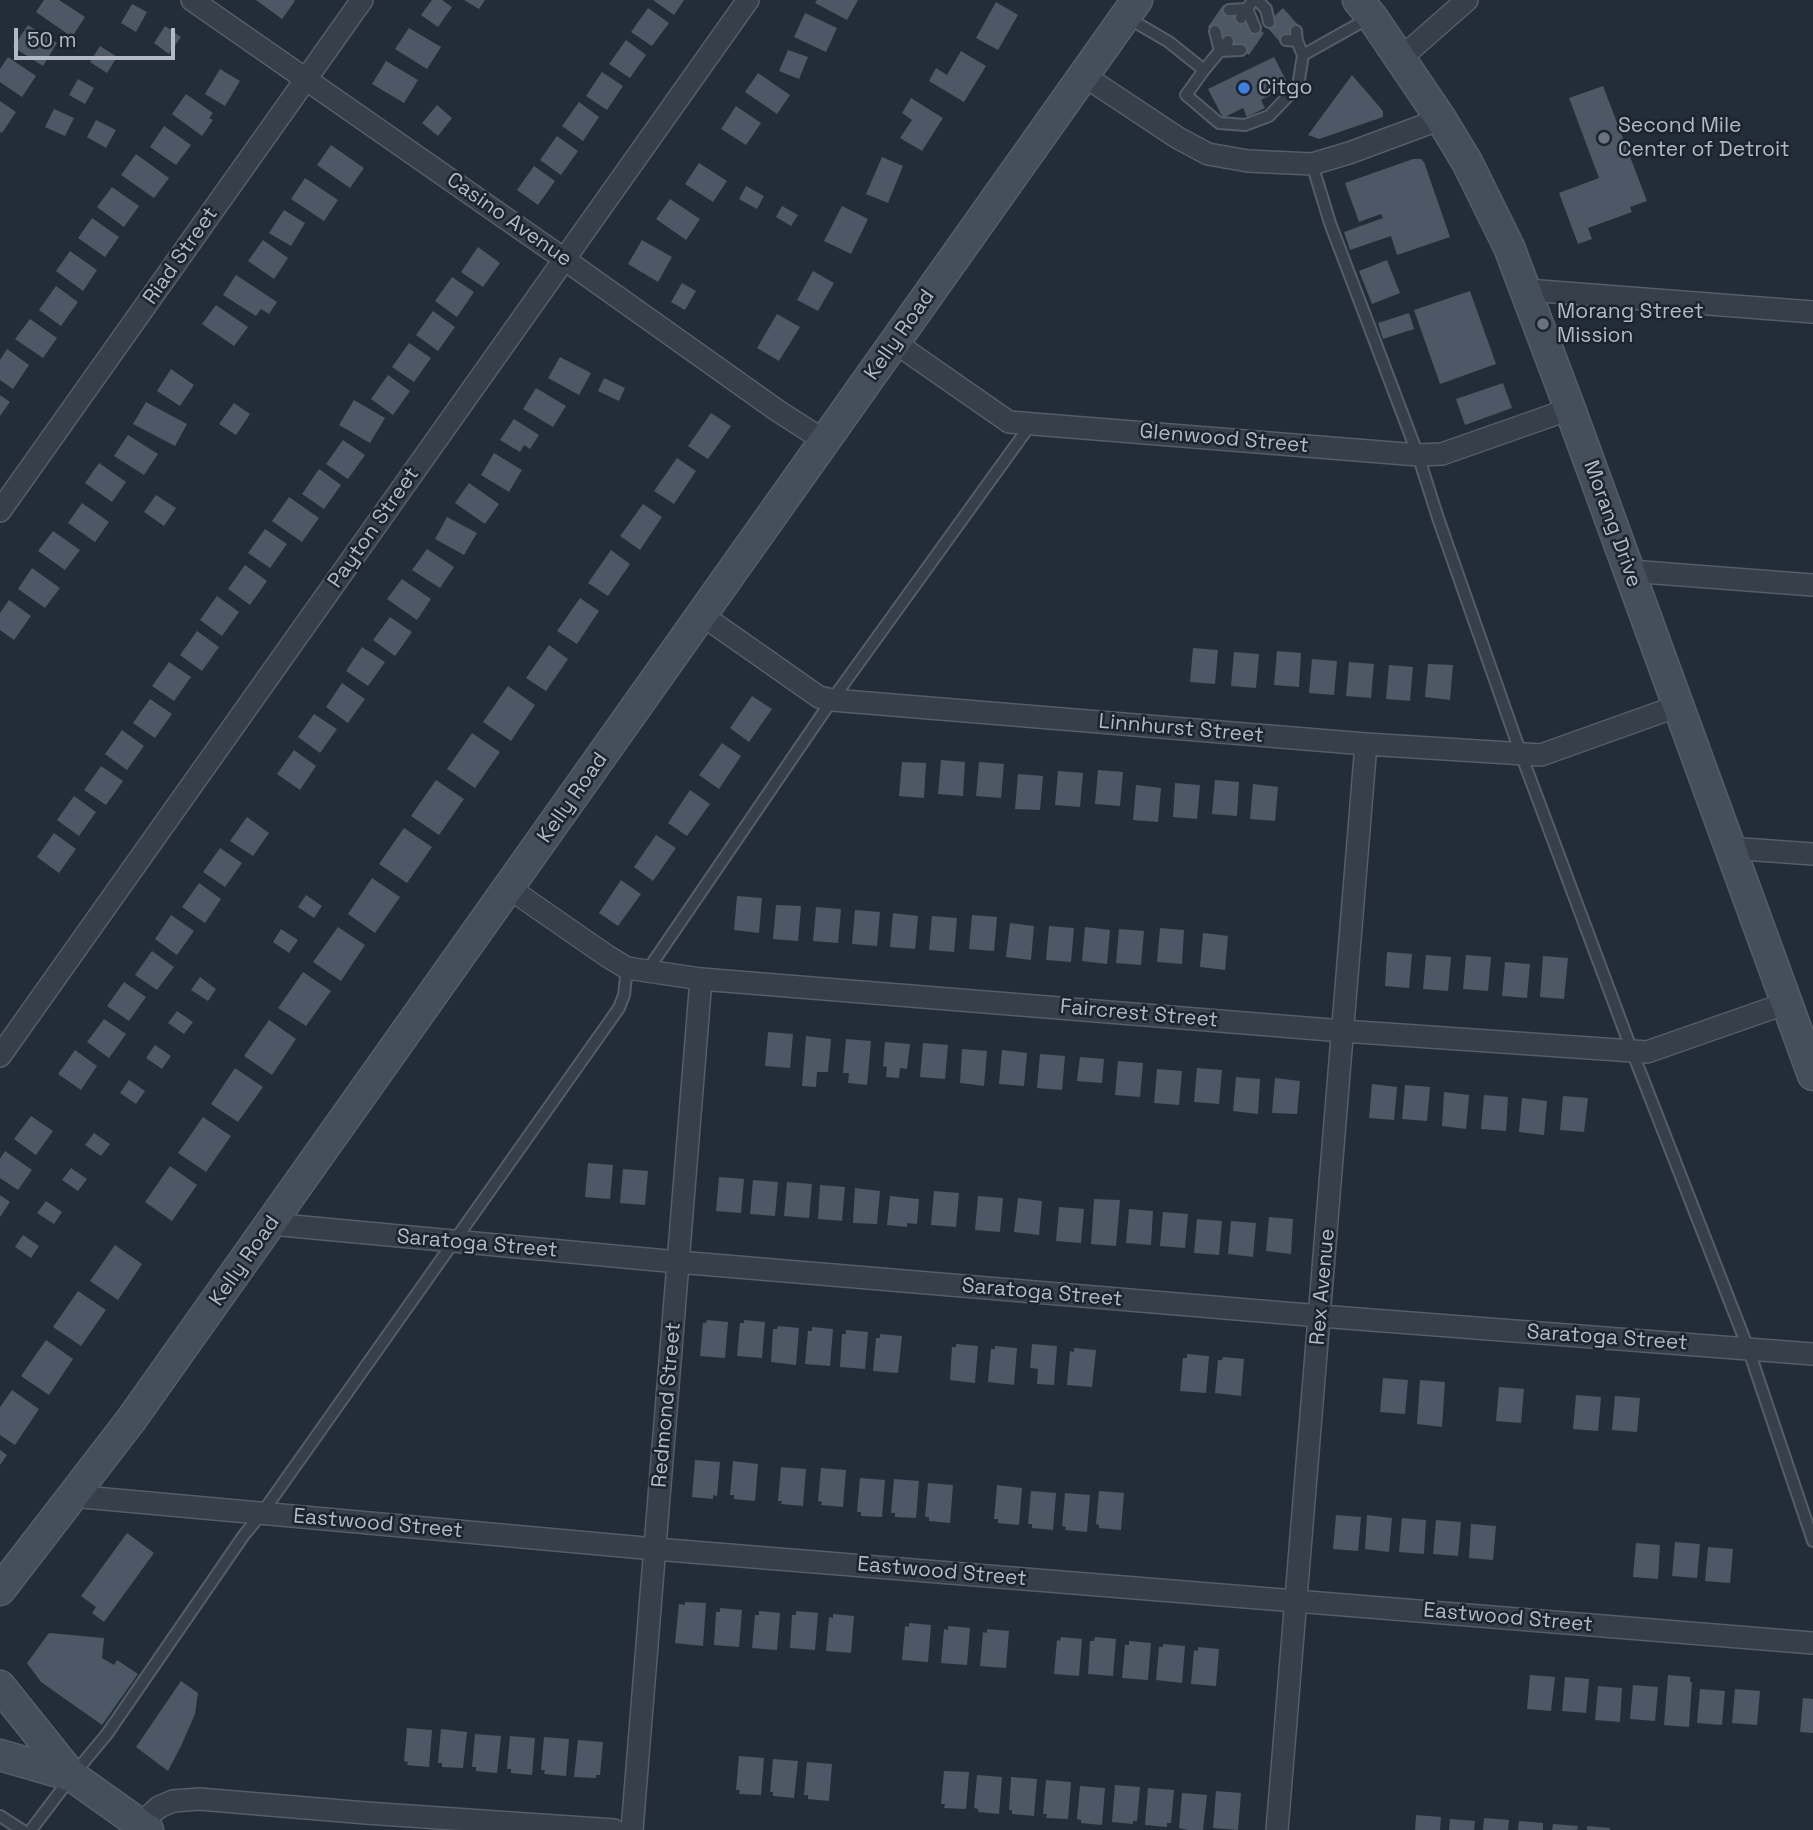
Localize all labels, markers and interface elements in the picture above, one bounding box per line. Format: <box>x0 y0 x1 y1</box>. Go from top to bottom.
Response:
scale bar <box>18 14 178 58</box>
text: 50 m <box>27 26 77 53</box>
place label: Citgo <box>1258 75 1312 101</box>
marker: Citgo <box>1236 80 1252 96</box>
place label: Second Mile Center of Detroit <box>1618 113 1790 163</box>
marker: Second Mile Center of Detroit <box>1596 130 1612 146</box>
street label: Casino Avenue <box>442 167 576 273</box>
street label: Riad Street <box>138 202 224 310</box>
street label: Kelly Road <box>860 285 940 385</box>
place label: Morang Street Mission <box>1557 299 1704 349</box>
marker: Morang Street Mission <box>1535 316 1551 332</box>
street label: Glenwood Street <box>1138 419 1310 459</box>
street label: Morang Drive <box>1577 457 1647 591</box>
street label: Payton Street <box>323 463 425 593</box>
street label: Linnhurst Street <box>1097 709 1265 749</box>
street label: Kelly Road <box>533 748 613 848</box>
street label: Faircrest Street <box>1059 995 1219 1033</box>
street label: Kelly Road <box>205 1211 285 1311</box>
street label: Saratoga Street <box>396 1224 558 1264</box>
street label: Rex Avenue <box>1305 1228 1341 1346</box>
street label: Saratoga Street <box>961 1273 1123 1313</box>
street label: Saratoga Street <box>1526 1320 1688 1356</box>
street label: Redmond Street <box>647 1321 687 1489</box>
street label: Eastwood Street <box>292 1504 464 1544</box>
street label: Eastwood Street <box>856 1552 1028 1592</box>
street label: Eastwood Street <box>1422 1598 1594 1638</box>

